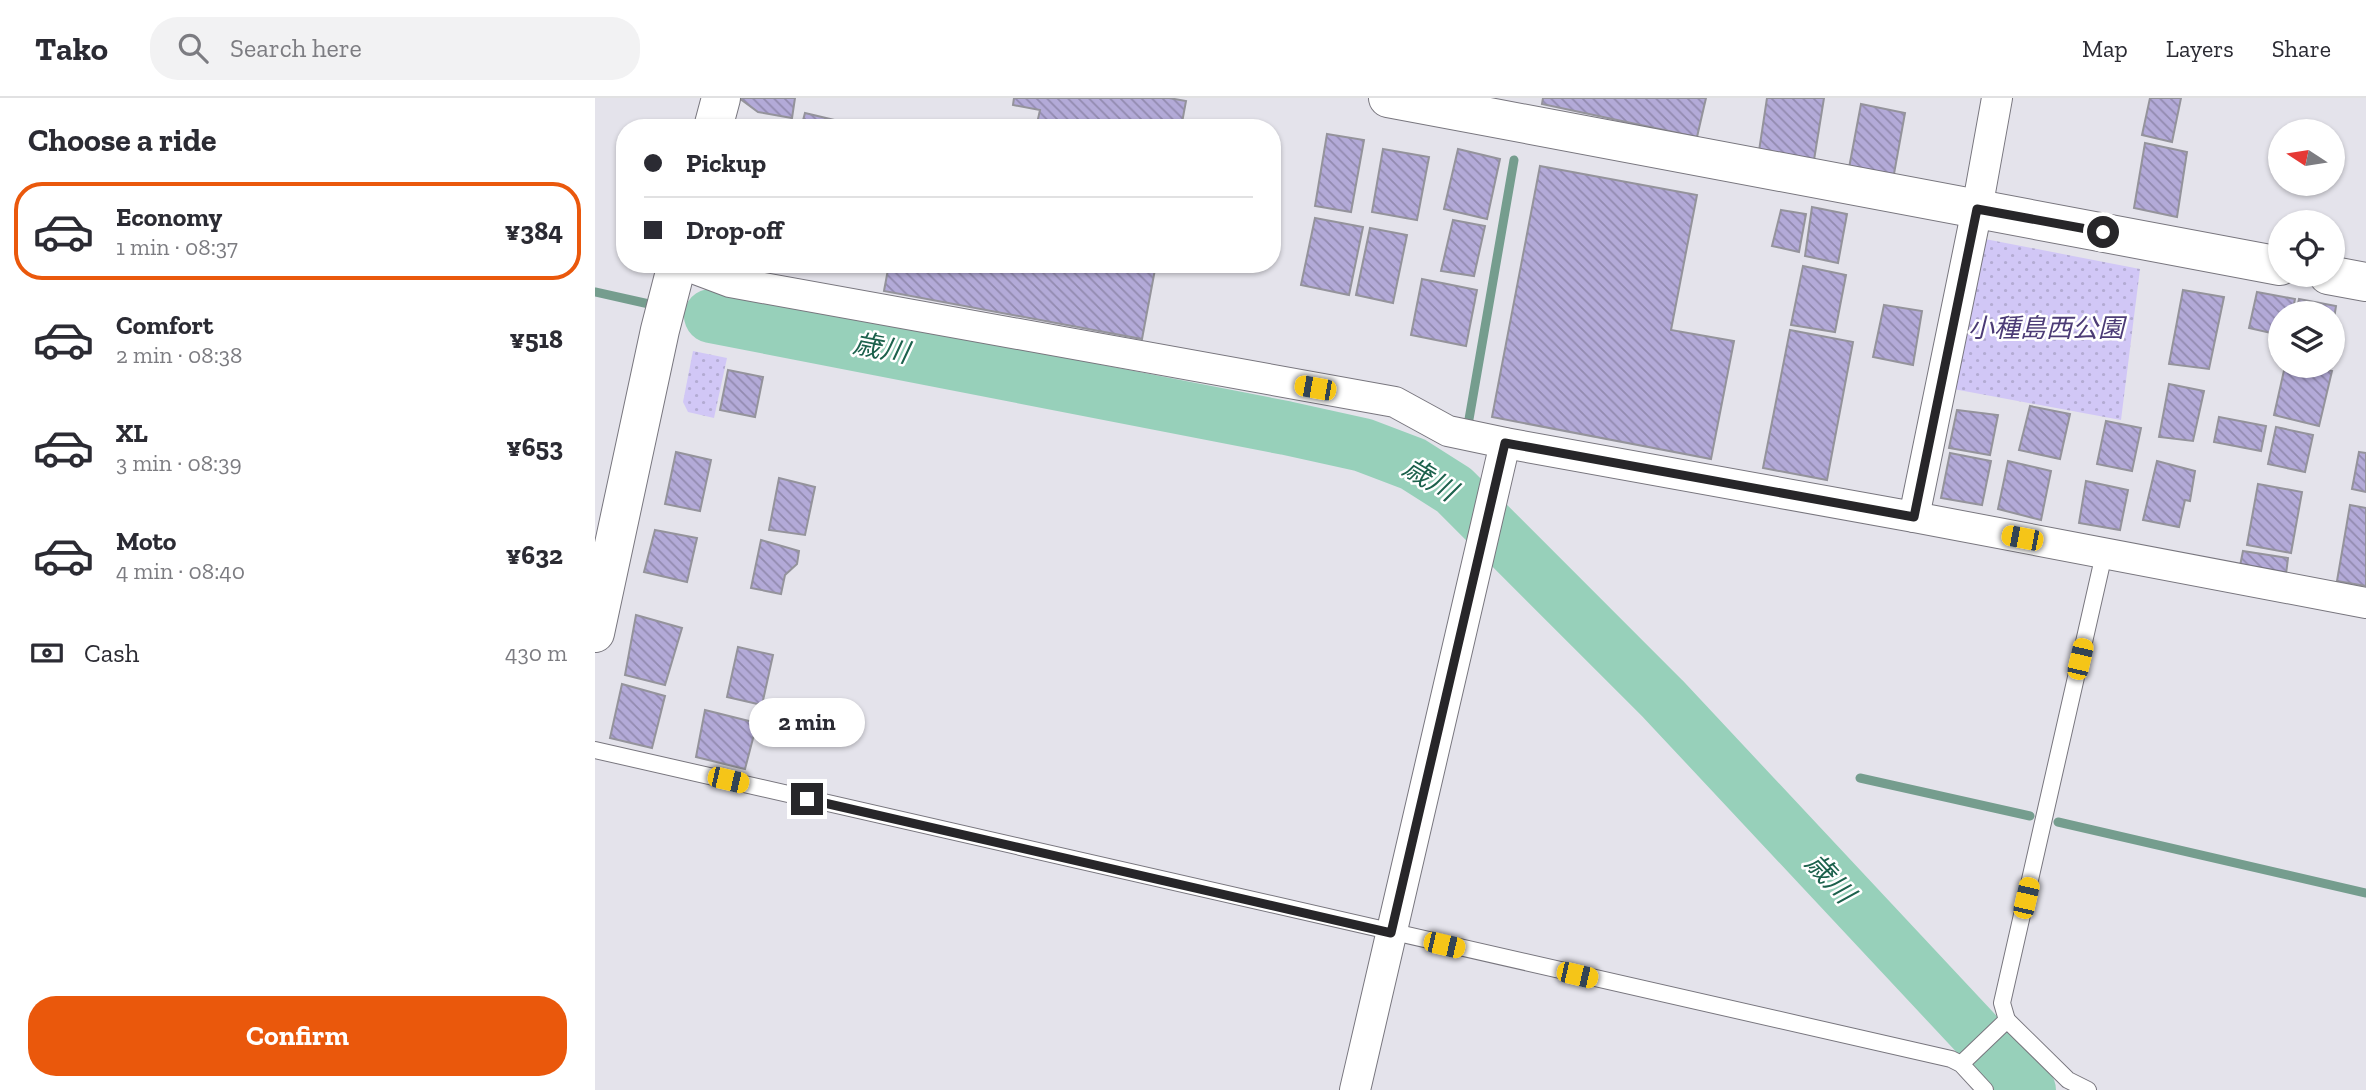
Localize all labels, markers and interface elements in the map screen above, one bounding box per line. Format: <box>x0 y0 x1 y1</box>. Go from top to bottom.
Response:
search box <box>150 17 640 80</box>
text: Tako <box>35 29 108 68</box>
icon: search <box>174 29 212 67</box>
text: Search here <box>230 32 362 64</box>
text: Map <box>2082 34 2128 63</box>
text: Layers <box>2166 34 2234 63</box>
text: Share <box>2272 34 2331 63</box>
north arrow <box>2268 119 2345 196</box>
map controls <box>2268 119 2345 378</box>
text: Choose a ride <box>28 121 216 159</box>
text: Pickup <box>686 147 766 179</box>
icon: car <box>32 200 95 263</box>
text: Economy <box>116 201 222 233</box>
button: locate <box>2268 210 2345 287</box>
text: Drop-off <box>686 214 783 246</box>
text: ¥384 <box>505 215 563 247</box>
route start <box>2087 216 2119 248</box>
text: 1 min · 08:37 <box>116 233 238 261</box>
button: layers <box>2268 301 2345 378</box>
icon: car <box>32 308 95 371</box>
text: Comfort <box>116 309 213 341</box>
park label: 小種島西公園 <box>1968 312 2128 344</box>
text: ¥518 <box>509 323 563 355</box>
water label: 歳川 <box>850 326 915 370</box>
text: 2 min · 08:38 <box>116 341 242 369</box>
car <box>1293 374 1338 402</box>
icon: car <box>32 416 95 479</box>
text: XL <box>116 417 148 449</box>
text: ¥653 <box>506 431 563 463</box>
text: 3 min · 08:39 <box>116 449 242 477</box>
water label: 歳川 <box>1397 450 1465 509</box>
icon: car <box>32 524 95 587</box>
car <box>2000 524 2045 552</box>
text: Moto <box>116 525 176 557</box>
text: ¥632 <box>506 539 563 571</box>
text: 4 min · 08:40 <box>116 557 245 585</box>
icon: cash <box>28 634 66 672</box>
car <box>2066 636 2095 682</box>
text: Cash <box>84 637 139 669</box>
text: 430 m <box>505 639 567 667</box>
callout: 2 min <box>749 698 865 746</box>
text: 2 min <box>778 708 836 736</box>
car <box>706 765 751 795</box>
route end <box>791 783 823 815</box>
water label: 歳川 <box>1799 846 1863 912</box>
car <box>2012 875 2041 921</box>
car <box>1422 930 1467 960</box>
car <box>1555 960 1600 990</box>
button: Confirm <box>28 996 567 1076</box>

